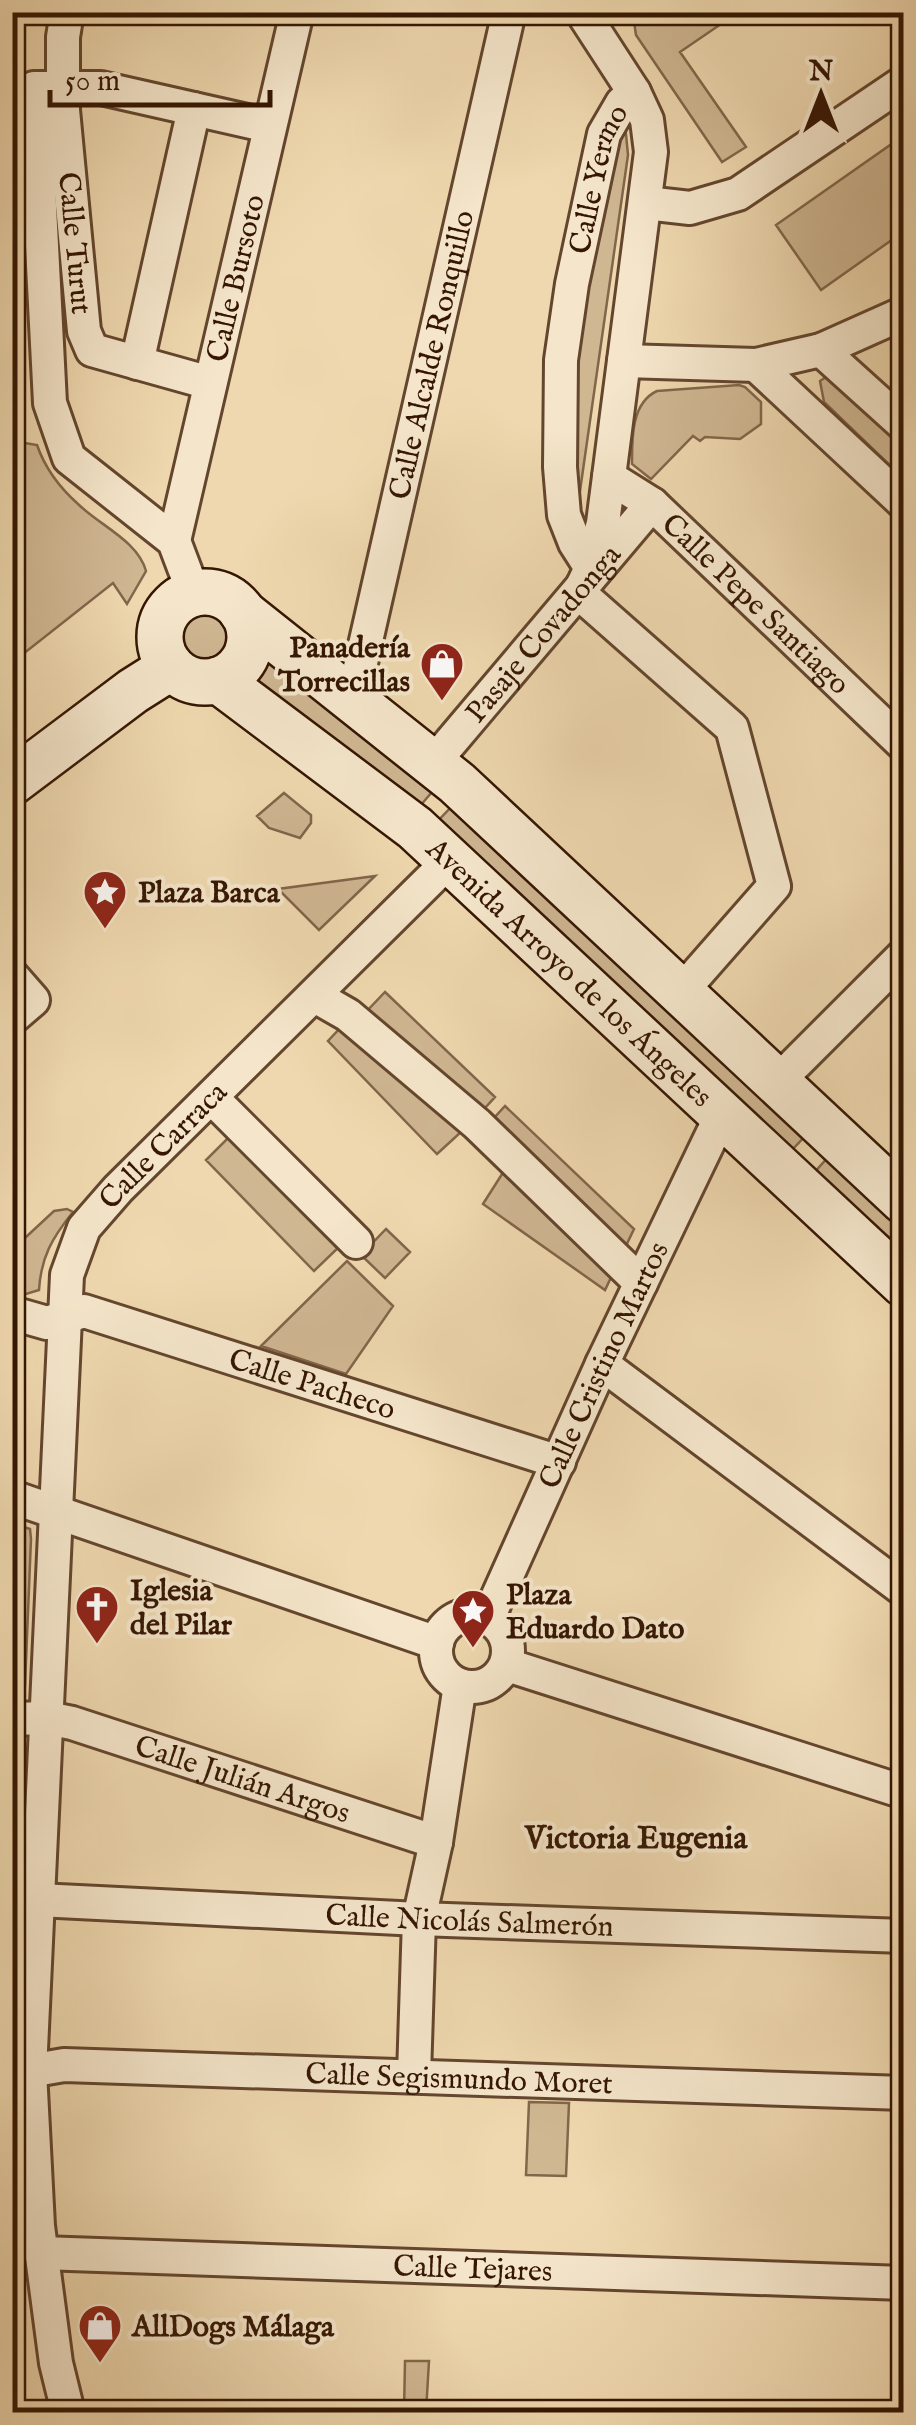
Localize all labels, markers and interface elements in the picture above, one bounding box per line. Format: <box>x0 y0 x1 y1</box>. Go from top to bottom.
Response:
scale bar <box>50 45 270 107</box>
north arrow <box>771 45 871 145</box>
text: N <box>808 55 833 90</box>
text: 50 m <box>65 63 120 101</box>
street label: Calle Yermo <box>562 98 638 258</box>
street label: Calle Turut <box>48 170 99 316</box>
street label: Calle Bursoto <box>199 191 275 366</box>
street label: Calle Alcalde Ronquillo <box>382 207 484 503</box>
street label: Calle Pepe Santiago <box>653 506 857 704</box>
street label: Pasaje Covadonga <box>458 537 630 731</box>
place label: Panadería Torrecillas <box>277 630 411 702</box>
shop icon: Panadería Torrecillas <box>419 641 465 702</box>
street label: Avenida Arroyo de los Ángeles <box>417 830 719 1116</box>
place icon: Plaza Barca <box>82 869 128 930</box>
place label: Plaza Barca <box>138 875 281 913</box>
street label: Calle Carraca <box>92 1074 236 1218</box>
street label: Calle Cristino Martos <box>531 1236 679 1495</box>
street label: Calle Pacheco <box>224 1341 400 1430</box>
place label: Iglesia del Pilar <box>130 1573 233 1645</box>
place label: Plaza Eduardo Dato <box>506 1577 684 1649</box>
church icon: Iglesia del Pilar <box>74 1584 120 1645</box>
place icon: Plaza Eduardo Dato <box>450 1588 496 1649</box>
street label: Calle Julián Argos <box>130 1728 354 1834</box>
district label: Victoria Eugenia <box>524 1819 748 1860</box>
street label: Calle Nicolás Salmerón <box>324 1897 614 1947</box>
street label: Calle Segismundo Moret <box>305 2056 613 2104</box>
street label: Calle Tejares <box>392 2248 553 2292</box>
shop icon: AllDogs Málaga <box>77 2303 123 2364</box>
place label: AllDogs Málaga <box>131 2309 335 2347</box>

